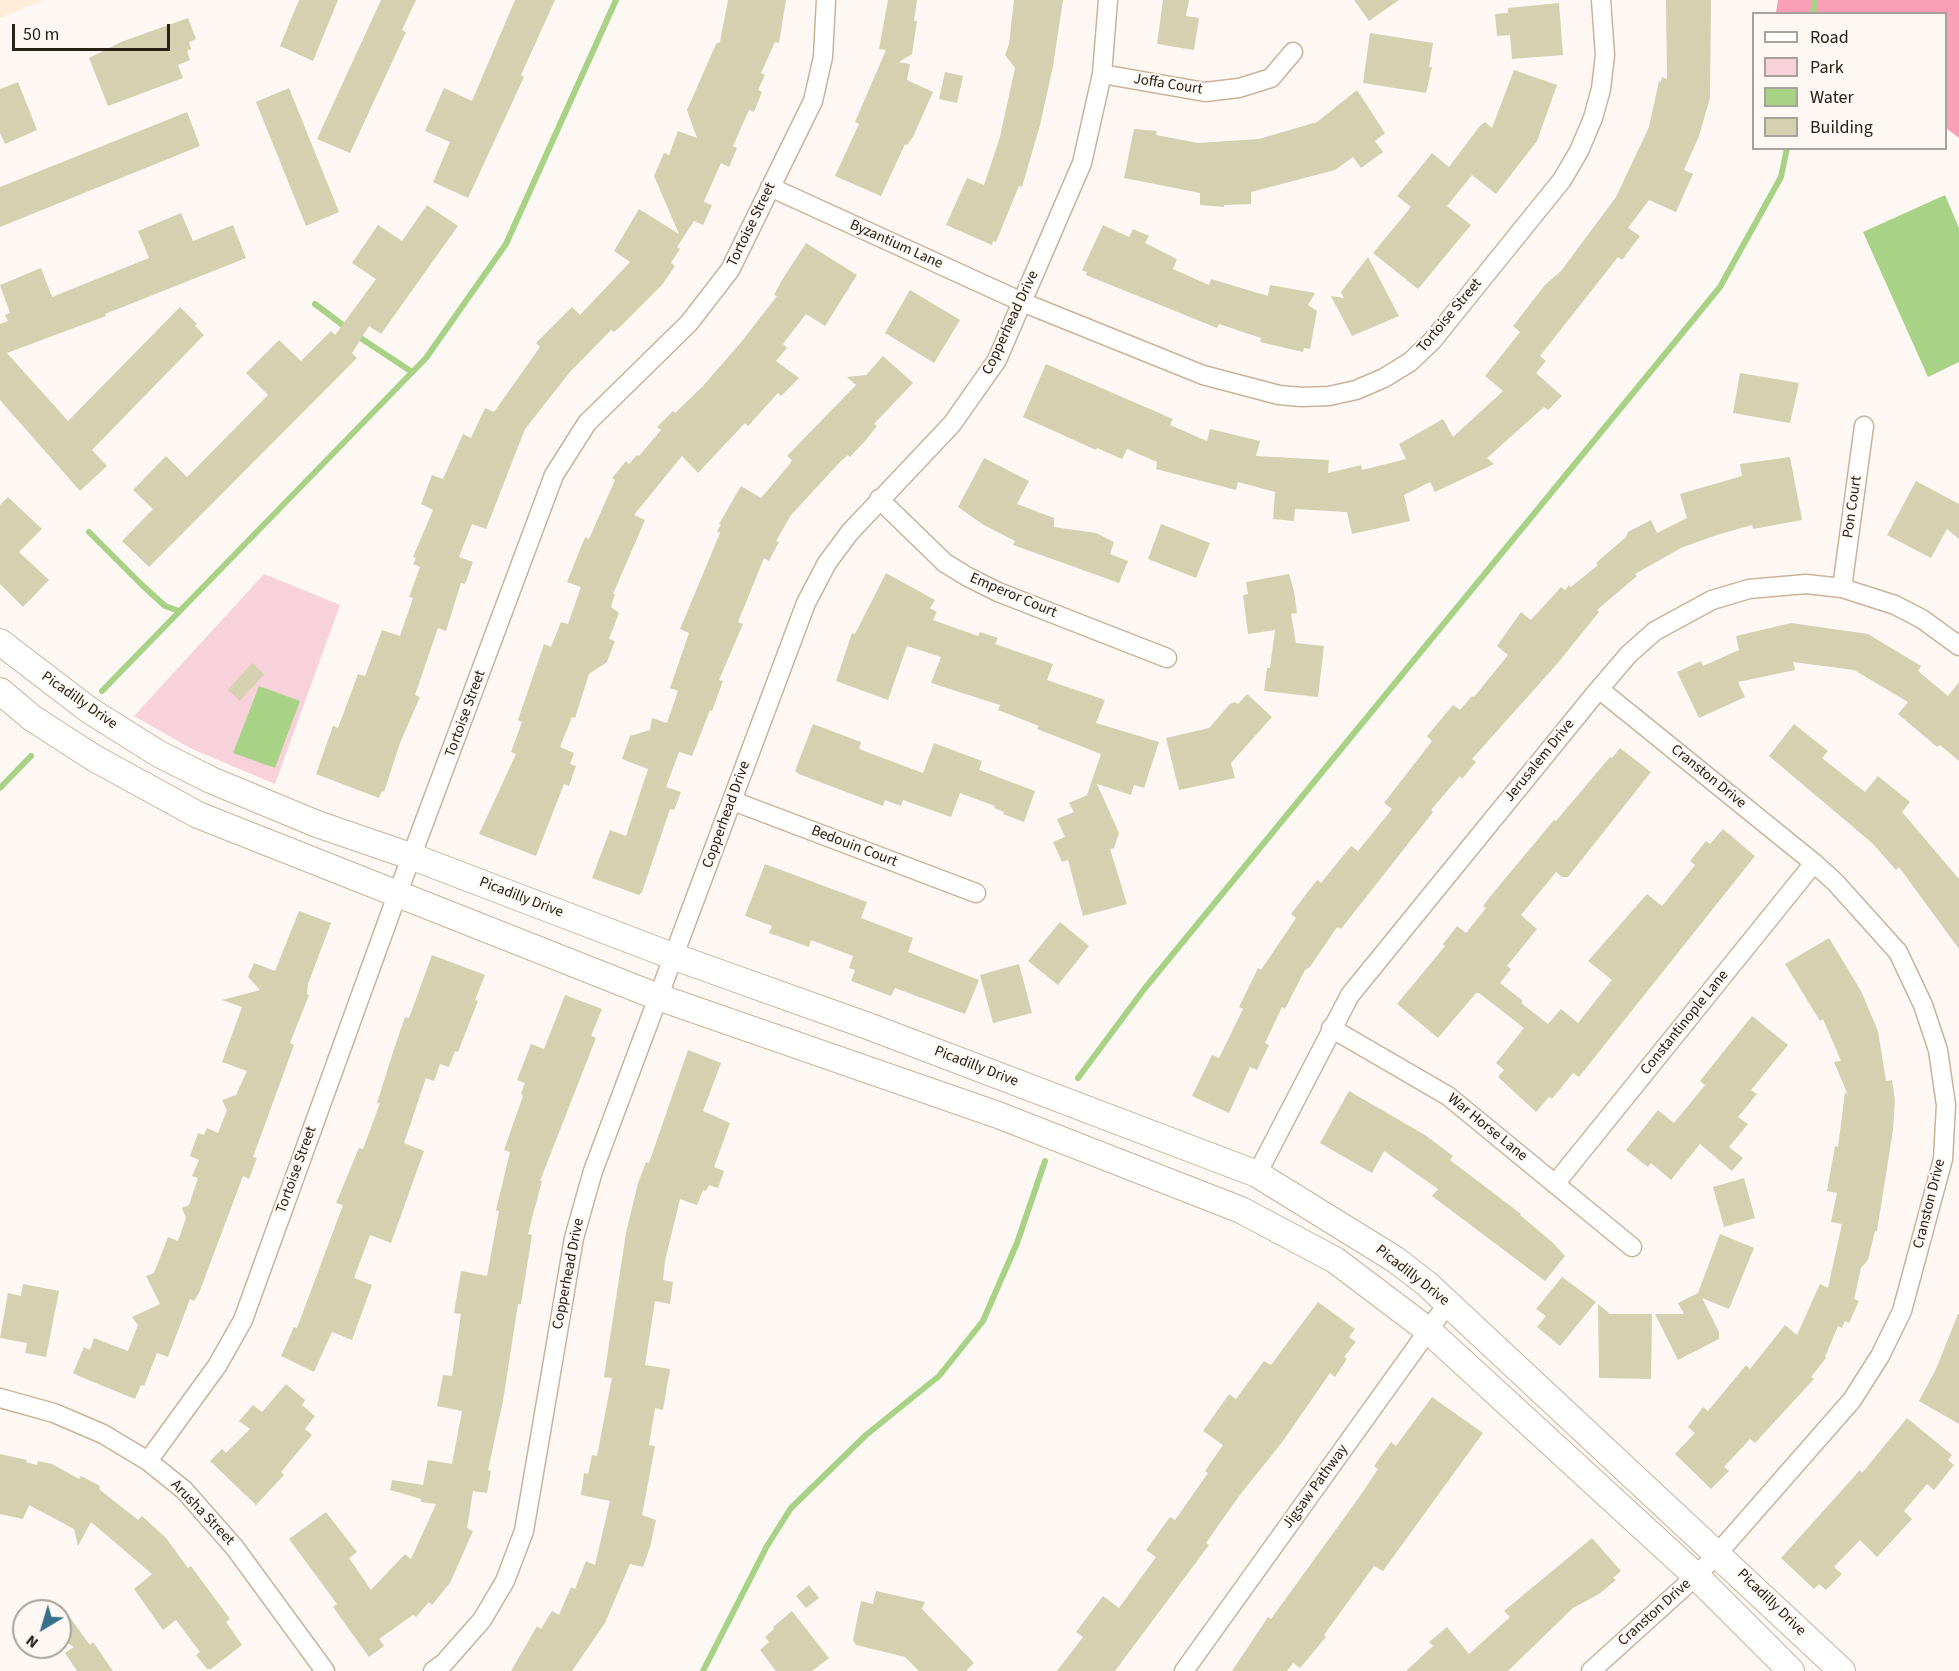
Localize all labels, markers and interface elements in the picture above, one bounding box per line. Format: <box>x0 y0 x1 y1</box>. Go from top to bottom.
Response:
scale bar <box>15 12 172 50</box>
legend <box>1752 12 1947 150</box>
text: 50 m <box>23 22 59 47</box>
text: Road <box>1810 25 1849 50</box>
text: Park <box>1810 55 1844 80</box>
street label: Joffa Court <box>1132 71 1204 99</box>
text: Water <box>1810 85 1854 110</box>
text: Building <box>1810 115 1873 140</box>
street label: Tortoise Street <box>724 180 780 270</box>
street label: Byzantium Lane <box>847 216 945 274</box>
street label: Copperhead Drive <box>979 268 1043 378</box>
street label: Tortoise Street <box>1414 275 1486 357</box>
street label: Pon Court <box>1840 475 1866 539</box>
street label: Emperor Court <box>967 570 1059 622</box>
street label: Picadilly Drive <box>38 668 120 734</box>
street label: Tortoise Street <box>442 668 490 760</box>
street label: Jerusalem Drive <box>1501 716 1579 806</box>
street label: Cranston Drive <box>1667 741 1749 813</box>
street label: Copperhead Drive <box>699 759 755 871</box>
street label: Bedouin Court <box>808 822 900 872</box>
street label: Picadilly Drive <box>476 874 566 922</box>
street label: Constantinople Lane <box>1637 967 1733 1079</box>
street label: Picadilly Drive <box>931 1043 1021 1091</box>
street label: War Horse Lane <box>1443 1090 1531 1166</box>
street label: Tortoise Street <box>273 1124 321 1216</box>
street label: Cranston Drive <box>1910 1157 1950 1251</box>
street label: Copperhead Drive <box>549 1217 589 1331</box>
street label: Picadilly Drive <box>1372 1242 1452 1310</box>
street label: Jigsaw Pathway <box>1279 1441 1353 1533</box>
street label: Arusha Street <box>166 1477 238 1549</box>
street label: Picadilly Drive <box>1733 1566 1809 1640</box>
street label: Cranston Drive <box>1615 1576 1695 1650</box>
north arrow <box>12 1599 72 1659</box>
text: N <box>21 1630 43 1654</box>

